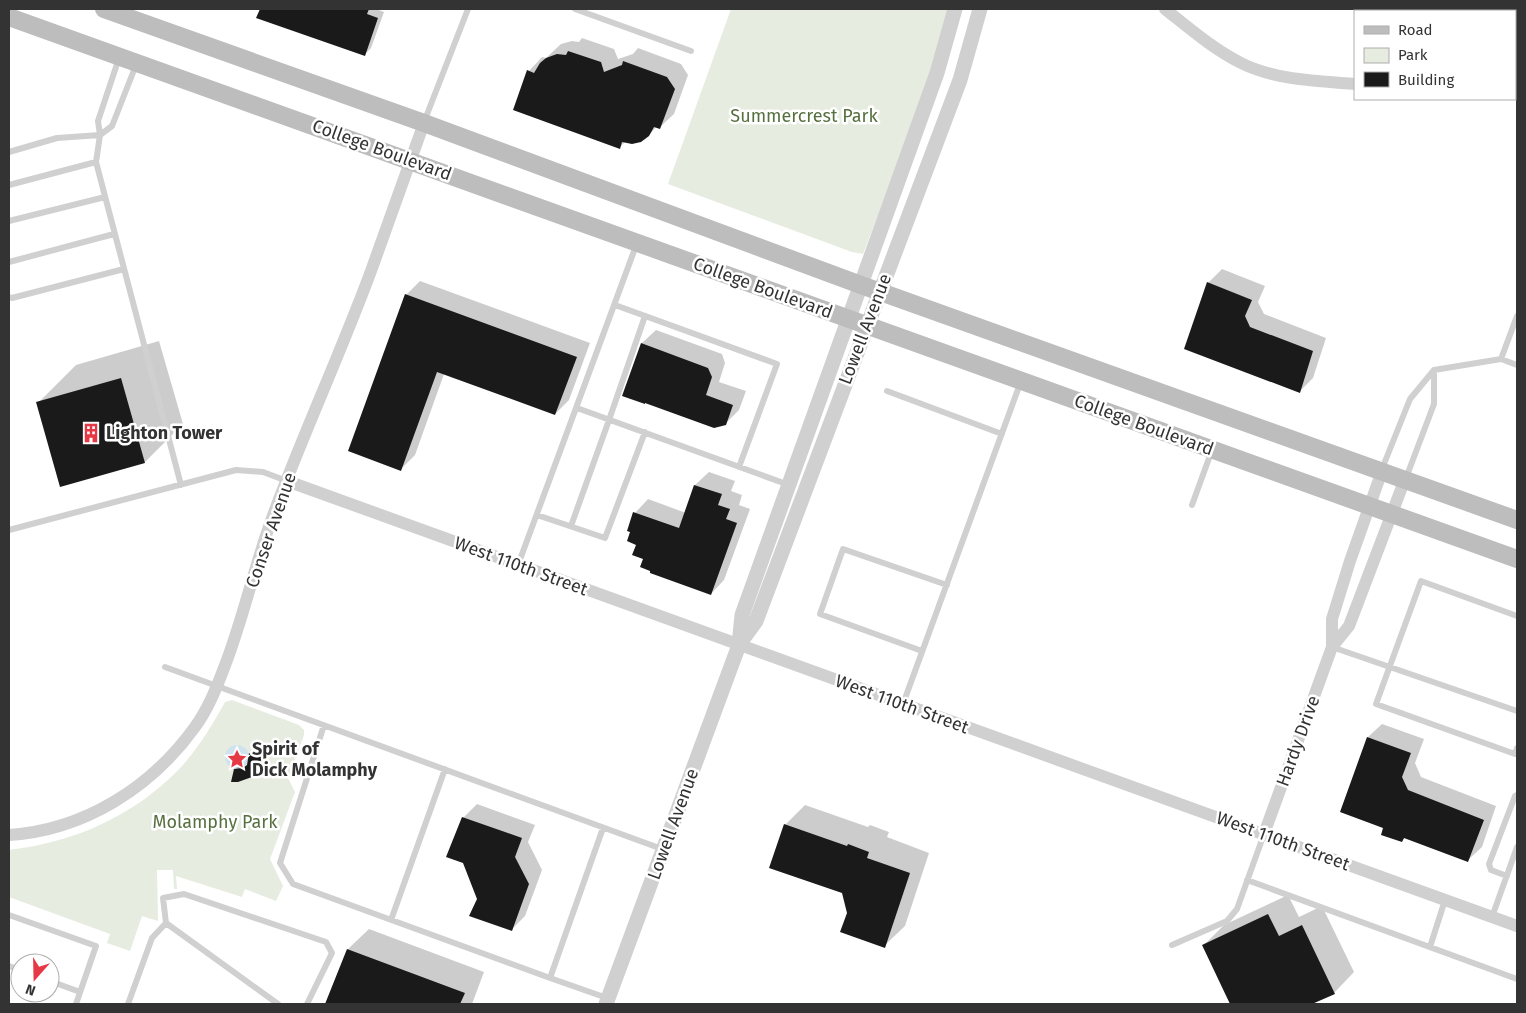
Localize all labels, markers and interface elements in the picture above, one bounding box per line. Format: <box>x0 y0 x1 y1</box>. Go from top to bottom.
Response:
legend <box>1354 10 1516 100</box>
text: Road <box>1398 21 1433 39</box>
text: Park <box>1398 46 1428 64</box>
text: Building <box>1398 71 1454 89</box>
park label: Summercrest Park <box>730 105 878 127</box>
street label: College Boulevard <box>309 115 455 185</box>
street label: College Boulevard <box>690 253 836 323</box>
street label: Lowell Avenue <box>834 271 896 387</box>
street label: College Boulevard <box>1071 390 1217 460</box>
building icon: Lighton Tower <box>80 422 102 444</box>
place label: Lighton Tower <box>106 422 223 444</box>
street label: Conser Avenue <box>241 469 301 591</box>
street label: West 110th Street <box>451 532 591 600</box>
street label: West 110th Street <box>832 670 972 738</box>
street label: Hardy Drive <box>1271 693 1325 789</box>
place label: Spirit of Dick Molamphy <box>252 738 378 781</box>
place icon: Spirit of Dick Molamphy <box>226 748 248 770</box>
street label: Lowell Avenue <box>643 765 703 883</box>
street label: West 110th Street <box>1213 807 1353 875</box>
park label: Molamphy Park <box>152 811 278 833</box>
north arrow <box>10 953 60 1003</box>
text: N <box>23 980 38 999</box>

